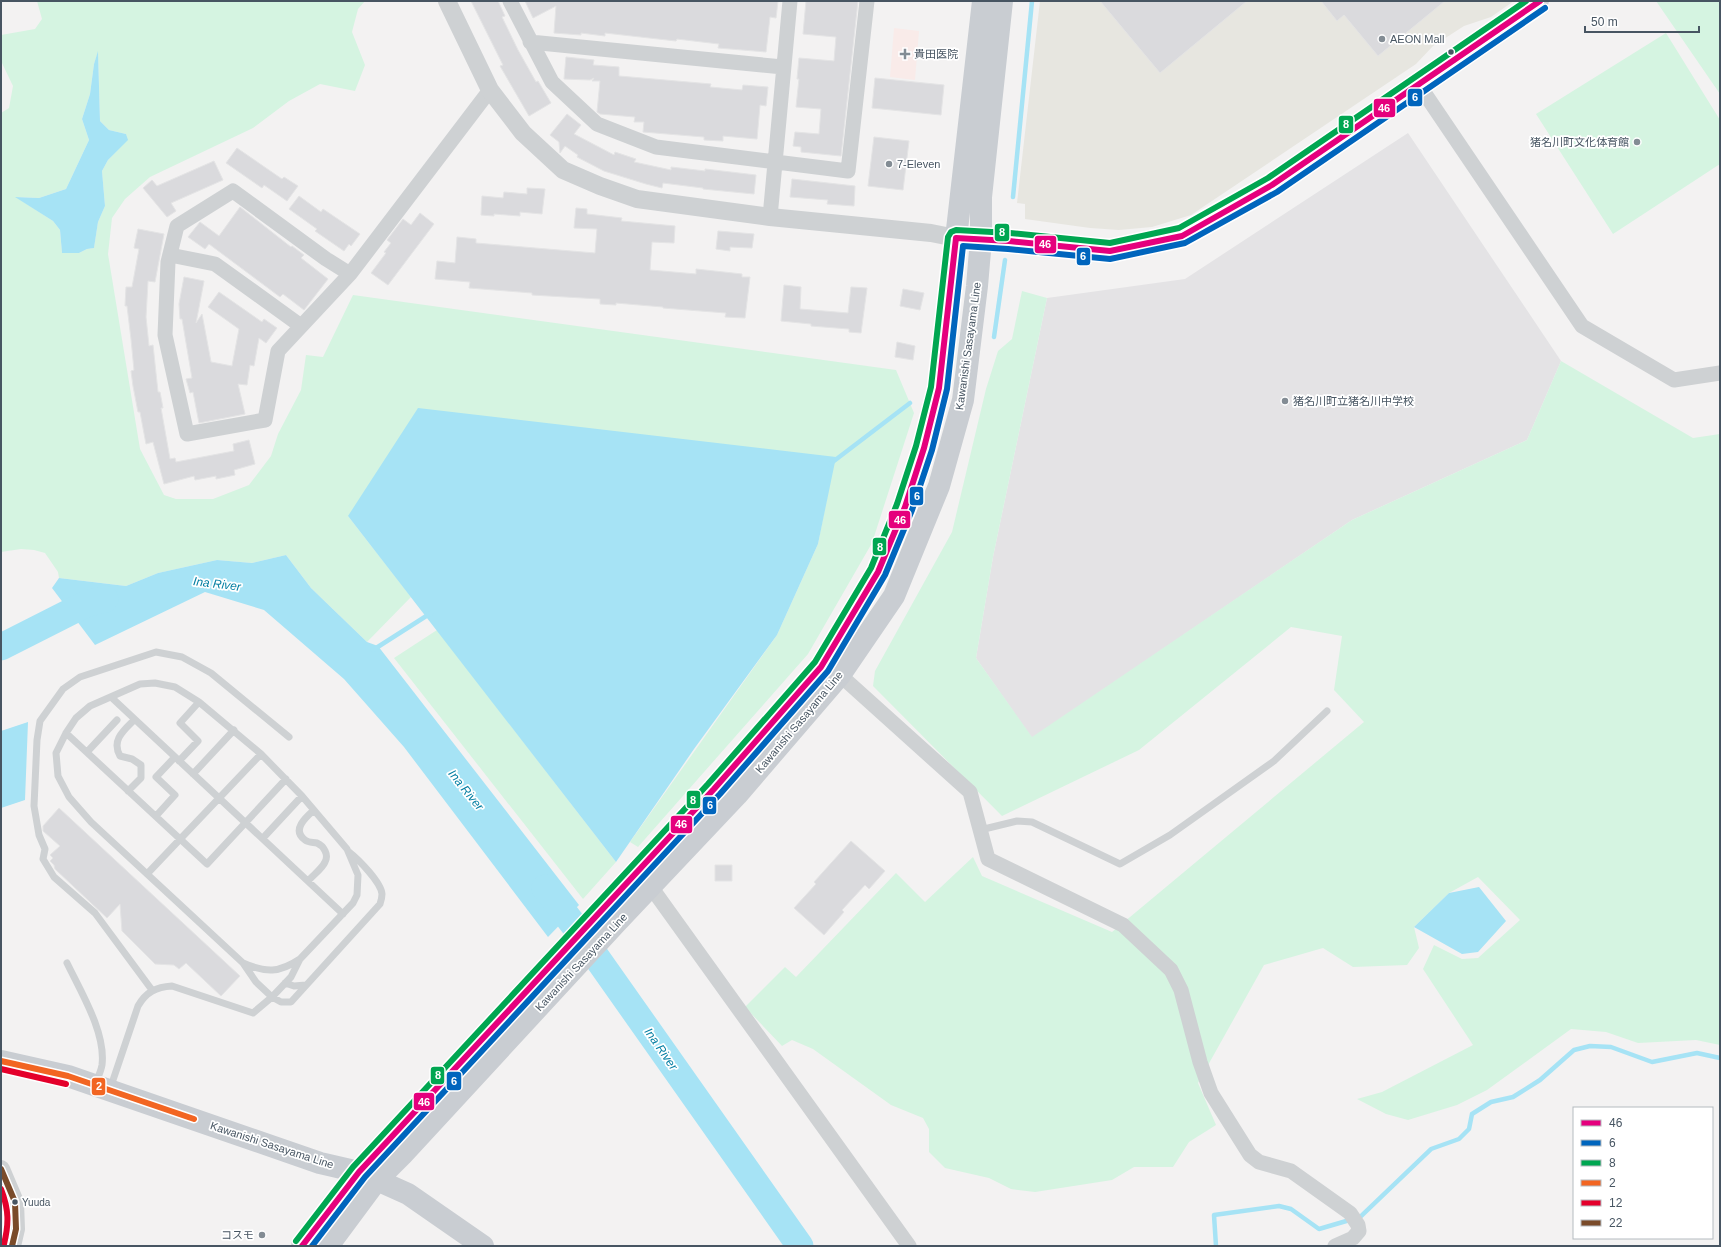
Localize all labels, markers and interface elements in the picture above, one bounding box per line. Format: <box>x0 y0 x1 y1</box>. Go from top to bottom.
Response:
scale bar <box>1585 8 1699 34</box>
text: 50 m <box>1591 15 1618 29</box>
place label: AEON Mall <box>1390 33 1444 45</box>
marker: AEON Mall <box>1377 34 1387 44</box>
unlabelled marker <box>1446 47 1456 57</box>
marker: 貴田医院 <box>899 48 911 60</box>
place label: 貴田医院 <box>914 48 958 60</box>
line badge: 6 <box>1407 88 1423 107</box>
text: 6 <box>1412 91 1418 103</box>
line badge: 46 <box>1373 98 1396 118</box>
text: 46 <box>1378 102 1390 114</box>
line badge: 8 <box>1338 115 1354 134</box>
text: 8 <box>1343 118 1349 130</box>
place label: 猪名川町文化体育館 <box>1530 136 1629 148</box>
marker: 猪名川町文化体育館 <box>1632 137 1642 147</box>
place label: 7-Eleven <box>897 158 940 170</box>
marker: 7-Eleven <box>884 159 894 169</box>
line badge: 8 <box>994 223 1010 242</box>
text: 8 <box>999 226 1005 238</box>
line badge: 46 <box>1034 235 1057 254</box>
text: 46 <box>1039 238 1051 250</box>
line badge: 6 <box>1076 247 1091 266</box>
text: 6 <box>1080 250 1086 262</box>
street label: Kawanishi Sasayama Line <box>953 281 983 411</box>
place label: 猪名川町立猪名川中学校 <box>1293 395 1414 407</box>
marker: 猪名川町立猪名川中学校 <box>1280 396 1290 406</box>
line badge: 6 <box>909 486 924 506</box>
text: 6 <box>914 490 920 502</box>
line badge: 46 <box>888 510 911 529</box>
text: 46 <box>894 514 906 526</box>
line badge: 8 <box>872 537 887 556</box>
text: 8 <box>877 541 883 553</box>
water label: Ina River <box>192 574 243 594</box>
street label: Kawanishi Sasayama Line <box>753 669 845 775</box>
water label: Ina River <box>445 767 487 814</box>
line badge: 8 <box>686 790 701 809</box>
text: 8 <box>690 794 696 806</box>
line badge: 6 <box>702 796 717 815</box>
text: 6 <box>707 799 713 811</box>
line badge: 46 <box>670 815 693 834</box>
text: 46 <box>675 818 687 830</box>
street label: Kawanishi Sasayama Line <box>533 911 629 1013</box>
water label: Ina River <box>641 1025 681 1073</box>
line badge: 8 <box>430 1066 445 1085</box>
text: 8 <box>435 1069 441 1081</box>
line badge: 6 <box>446 1071 462 1091</box>
text: 6 <box>451 1075 457 1087</box>
line badge: 2 <box>91 1077 106 1096</box>
text: 2 <box>96 1080 102 1092</box>
line badge: 46 <box>413 1092 435 1111</box>
text: 46 <box>418 1096 430 1108</box>
legend <box>1573 1107 1713 1239</box>
text: 46 <box>1609 1116 1623 1130</box>
street label: Kawanishi Sasayama Line <box>209 1119 335 1171</box>
text: 6 <box>1609 1136 1616 1150</box>
text: 8 <box>1609 1156 1616 1170</box>
text: 2 <box>1609 1176 1616 1190</box>
text: 12 <box>1609 1196 1623 1210</box>
marker: Yuuda <box>10 1197 20 1207</box>
place label: Yuuda <box>22 1197 51 1208</box>
text: 22 <box>1609 1216 1623 1230</box>
place label: コスモ <box>221 1229 254 1241</box>
marker: コスモ <box>257 1230 267 1240</box>

